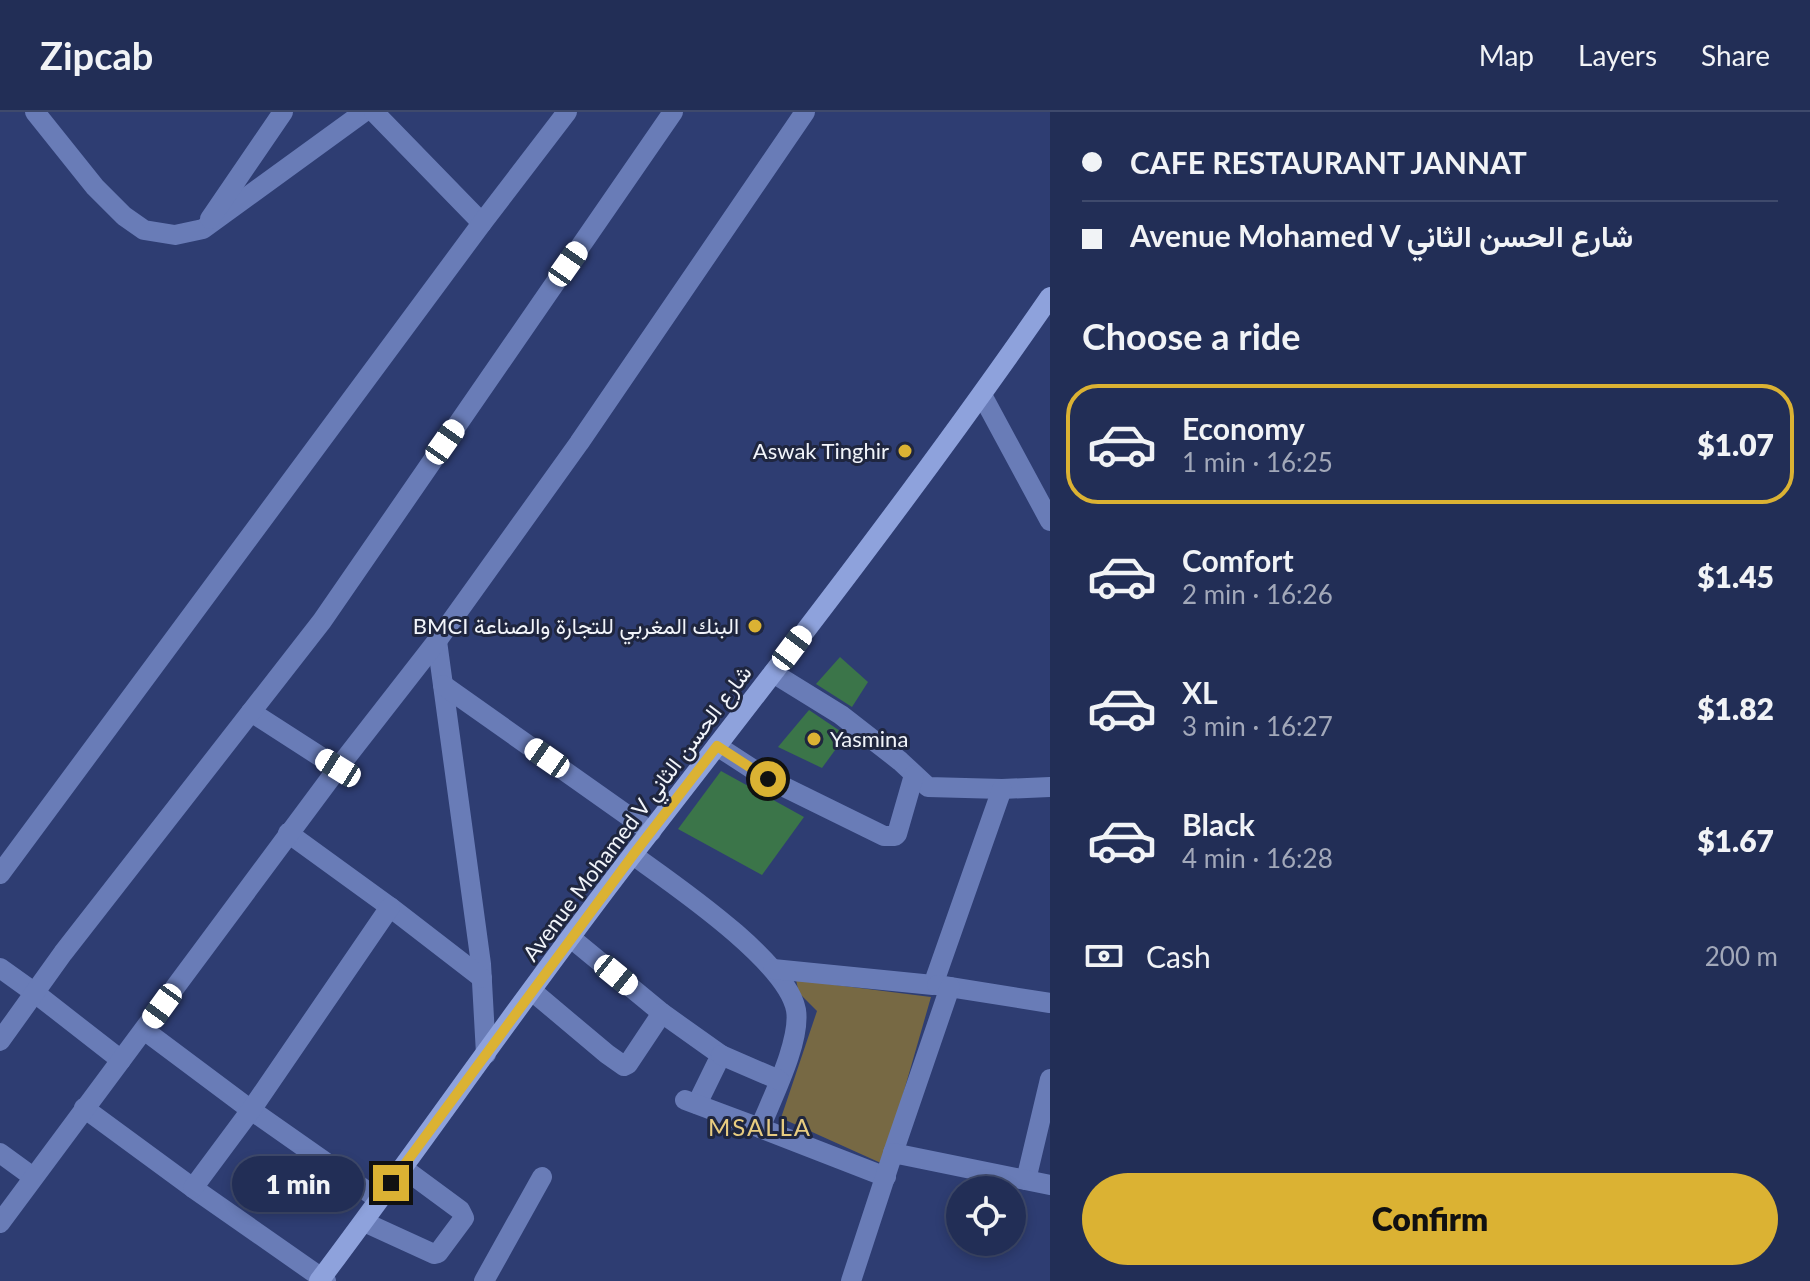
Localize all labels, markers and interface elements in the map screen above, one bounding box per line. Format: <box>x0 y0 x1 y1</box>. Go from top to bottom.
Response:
text: Zipcab <box>40 32 153 78</box>
text: Map <box>1479 38 1534 72</box>
text: Layers <box>1578 38 1657 72</box>
text: Share <box>1701 38 1770 72</box>
text: CAFE RESTAURANT JANNAT <box>1130 144 1527 180</box>
text: Avenue Mohamed V شارع الحسن الثاني <box>1130 217 1633 253</box>
car <box>544 237 592 291</box>
text: Choose a ride <box>1082 314 1301 358</box>
icon: car <box>1086 408 1158 480</box>
text: Economy <box>1182 410 1305 446</box>
car <box>421 415 469 469</box>
text: $1.07 <box>1697 426 1774 462</box>
place label: Aswak Tinghir <box>753 437 889 464</box>
marker: Aswak Tinghir <box>896 442 914 460</box>
text: 1 min · 16:25 <box>1182 446 1333 478</box>
icon: car <box>1086 540 1158 612</box>
text: Comfort <box>1182 542 1294 578</box>
text: $1.45 <box>1697 558 1774 594</box>
text: 2 min · 16:26 <box>1182 578 1333 610</box>
place label: BMCI البنك المغربي للتجارة والصناعة <box>413 612 739 645</box>
marker: BMCI البنك المغربي للتجارة والصناعة <box>746 617 764 635</box>
car <box>768 622 816 674</box>
street label: Avenue Mohamed V شارع الحسن الثاني <box>516 659 762 970</box>
icon: car <box>1086 672 1158 744</box>
text: XL <box>1182 674 1218 710</box>
text: $1.82 <box>1697 690 1774 726</box>
text: 3 min · 16:27 <box>1182 710 1333 742</box>
place label: Yasmina <box>830 725 908 752</box>
marker: Yasmina <box>805 730 823 748</box>
car <box>520 734 574 782</box>
car <box>311 745 365 791</box>
route start <box>750 761 786 797</box>
icon: car <box>1086 804 1158 876</box>
text: Black <box>1182 806 1255 842</box>
text: $1.67 <box>1697 822 1774 858</box>
text: 4 min · 16:28 <box>1182 842 1333 874</box>
icon: cash <box>1082 934 1126 978</box>
text: Cash <box>1146 938 1211 974</box>
text: 200 m <box>1705 940 1778 972</box>
car <box>590 951 642 999</box>
car <box>138 980 186 1032</box>
district label: MSALLA <box>708 1112 812 1141</box>
callout: 1 min <box>231 1155 363 1211</box>
route end <box>373 1165 409 1201</box>
text: 1 min <box>266 1168 330 1200</box>
button: Confirm <box>1082 1173 1778 1265</box>
map controls <box>946 1176 1026 1256</box>
button: locate <box>946 1176 1026 1256</box>

